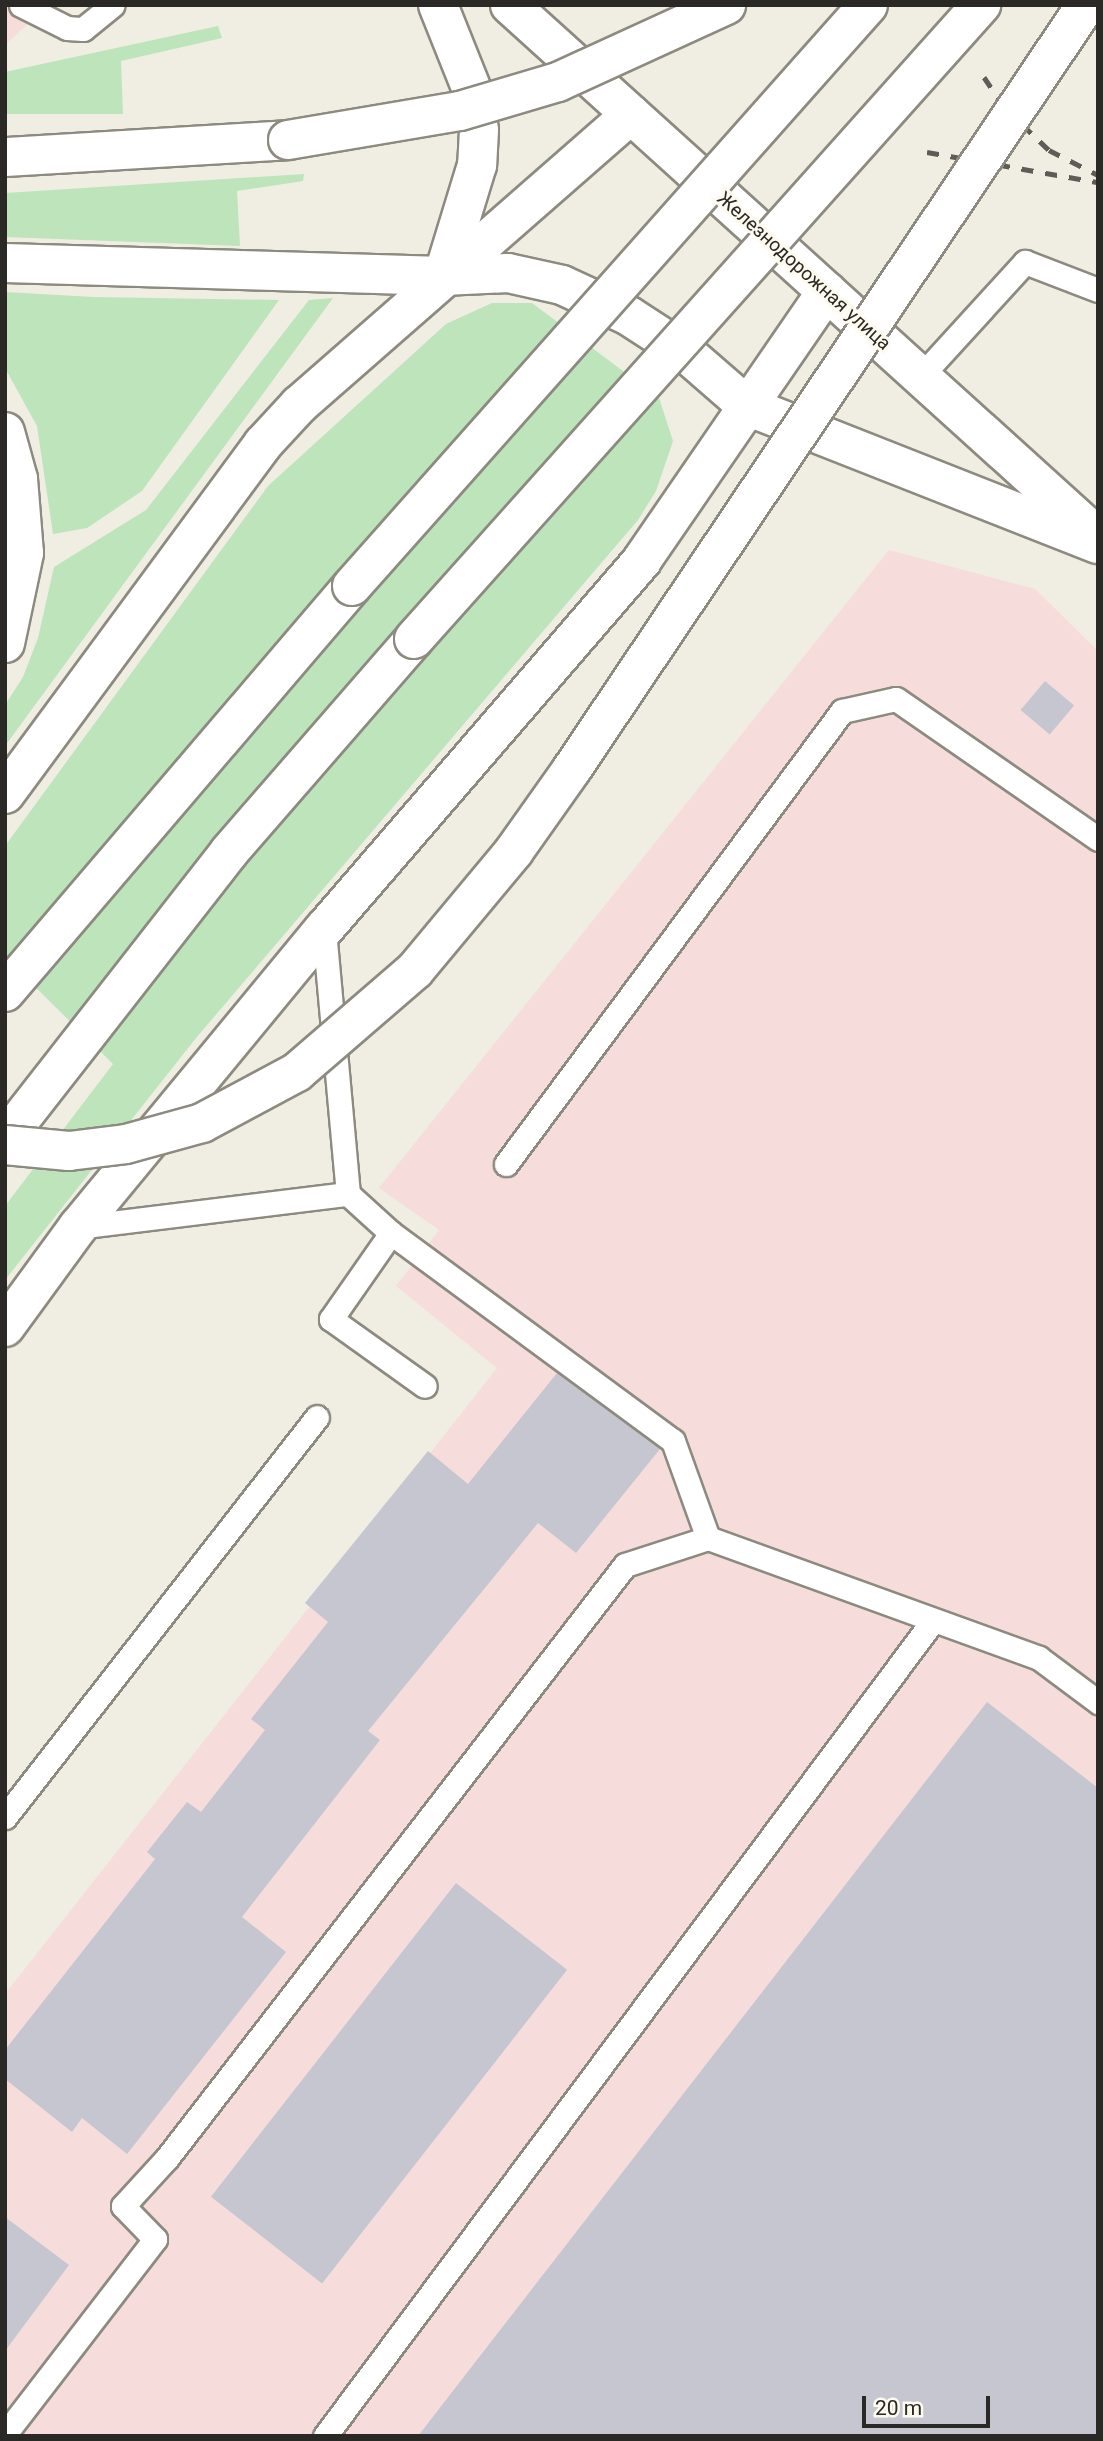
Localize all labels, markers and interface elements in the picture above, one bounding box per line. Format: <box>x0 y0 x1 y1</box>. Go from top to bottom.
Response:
street label: Железнодорожная улица <box>713 187 895 355</box>
scale bar <box>865 2382 993 2426</box>
text: 20 m <box>875 2396 922 2420</box>

